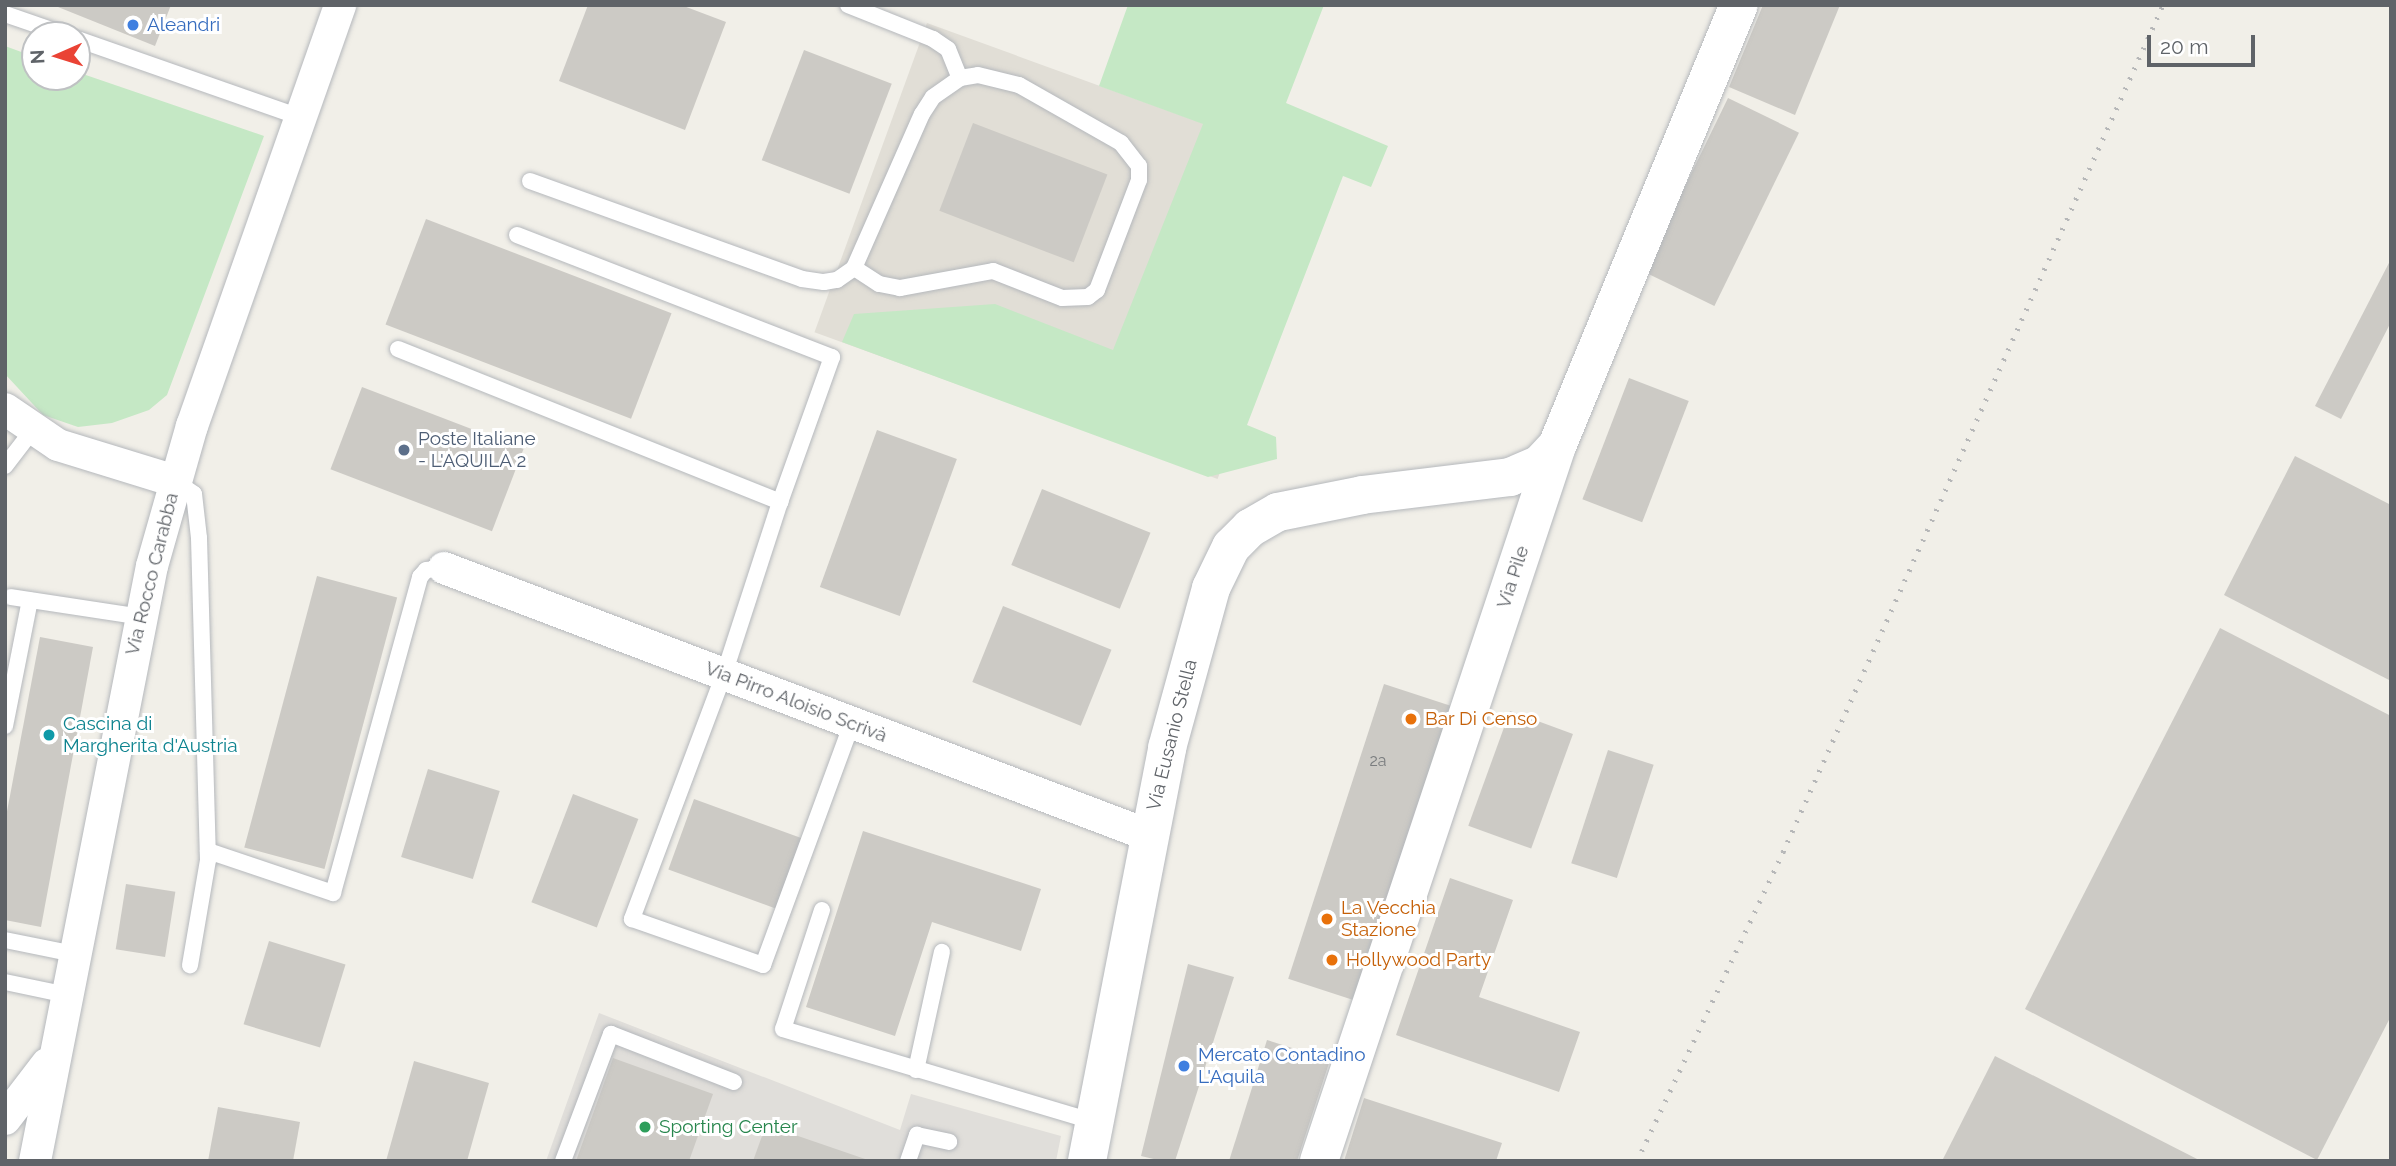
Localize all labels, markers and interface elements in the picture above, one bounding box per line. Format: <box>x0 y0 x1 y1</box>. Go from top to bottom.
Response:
place label: Aleandri <box>147 14 220 36</box>
marker: Aleandri <box>125 17 141 33</box>
north arrow <box>21 21 91 91</box>
scale bar <box>2151 21 2260 65</box>
text: 20 m <box>2160 34 2208 59</box>
text: N <box>26 49 48 65</box>
place label: Poste Italiane - L'AQUILA 2 <box>418 428 536 472</box>
marker: Poste Italiane - L'AQUILA 2 <box>396 442 412 458</box>
street label: Via Rocco Carabba <box>121 490 183 658</box>
street label: Via Pile <box>1492 543 1534 611</box>
street label: Via Pirro Aloisio Scrivà <box>702 657 890 747</box>
street label: Via Eusanio Stella <box>1142 657 1202 813</box>
place label: Bar Di Censo <box>1425 708 1538 730</box>
marker: Bar Di Censo <box>1403 711 1419 727</box>
place label: Cascina di Margherita d'Austria <box>63 713 238 757</box>
marker: Cascina di Margherita d'Austria <box>41 727 57 743</box>
house number: 2a <box>1369 751 1387 771</box>
place label: La Vecchia Stazione <box>1341 897 1436 941</box>
marker: La Vecchia Stazione <box>1319 911 1335 927</box>
place label: Hollywood Party <box>1346 949 1491 971</box>
marker: Hollywood Party <box>1324 952 1340 968</box>
place label: Mercato Contadino L'Aquila <box>1198 1044 1365 1088</box>
marker: Mercato Contadino L'Aquila <box>1176 1058 1192 1074</box>
place label: Sporting Center <box>659 1116 798 1138</box>
marker: Sporting Center <box>637 1119 653 1135</box>

